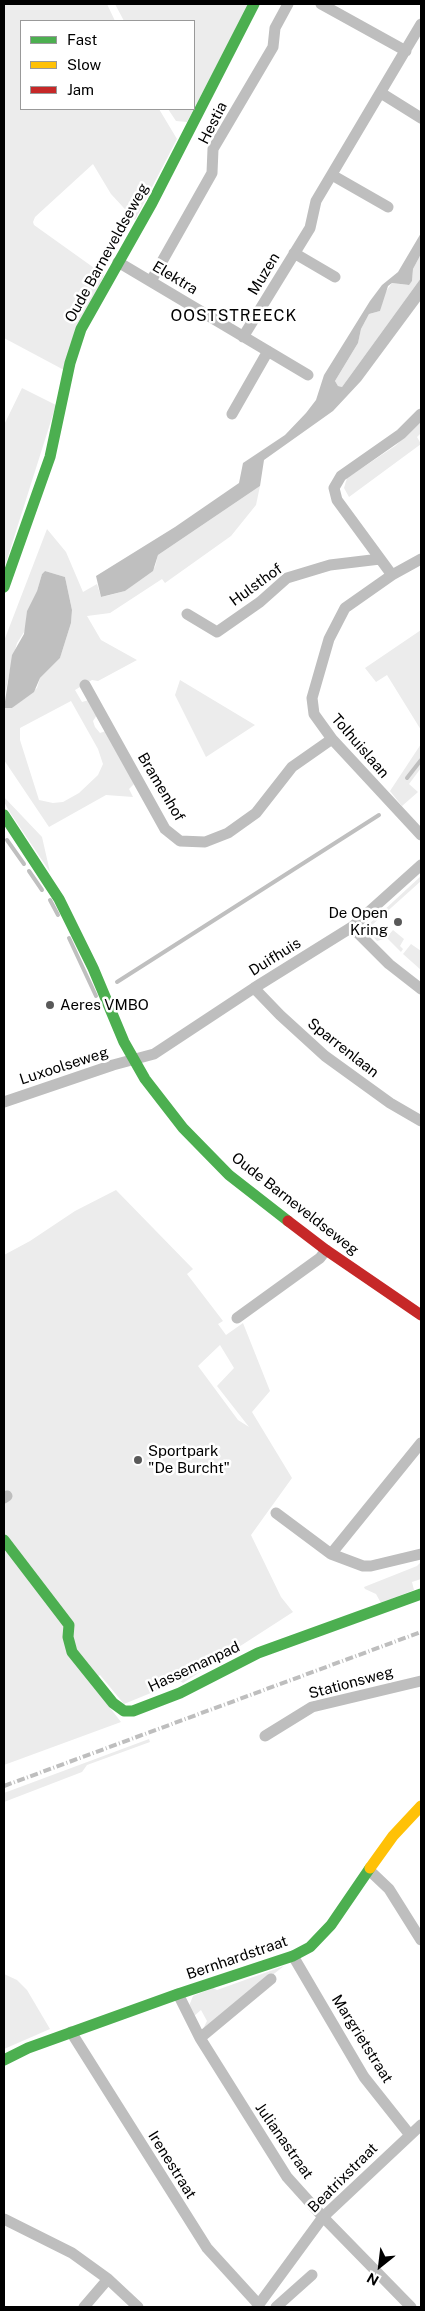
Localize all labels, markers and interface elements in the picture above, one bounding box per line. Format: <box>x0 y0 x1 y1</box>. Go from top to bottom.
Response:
legend <box>20 20 195 110</box>
text: Fast <box>67 31 97 48</box>
text: Slow <box>67 56 101 73</box>
text: Jam <box>67 81 94 98</box>
street label: Hestia <box>195 99 231 147</box>
street label: Oude Barneveldseweg <box>61 180 153 326</box>
street label: Muzen <box>244 250 284 298</box>
street label: Elektra <box>149 257 201 299</box>
district label: OOSTSTREECK <box>169 306 299 326</box>
street label: Hulsthof <box>226 560 286 610</box>
street label: Tolhuislaan <box>327 710 393 782</box>
street label: Bramenhof <box>133 749 189 825</box>
place label: De Open Kring <box>328 904 388 939</box>
marker: De Open Kring <box>392 916 404 928</box>
street label: Duifhuis <box>246 934 304 980</box>
place label: Aeres VMBO <box>60 996 149 1014</box>
marker: Aeres VMBO <box>44 999 56 1011</box>
street label: Sparrenlaan <box>304 1015 382 1081</box>
street label: Luxoolseweg <box>17 1043 111 1089</box>
street label: Oude Barneveldseweg <box>228 1149 362 1259</box>
place label: Sportpark "De Burcht" <box>148 1442 230 1477</box>
marker: Sportpark "De Burcht" <box>132 1454 144 1466</box>
street label: Hassemanpad <box>145 1638 243 1696</box>
street label: Stationsweg <box>307 1663 395 1703</box>
street label: Bernhardstraat <box>184 1932 290 1984</box>
street label: Margrietstraat <box>328 1991 396 2087</box>
street label: Julianastraat <box>251 2099 317 2183</box>
street label: Irenestraat <box>144 2128 200 2202</box>
street label: Beatrixstraat <box>304 2139 382 2217</box>
north arrow <box>355 2241 405 2291</box>
text: N <box>364 2269 381 2289</box>

